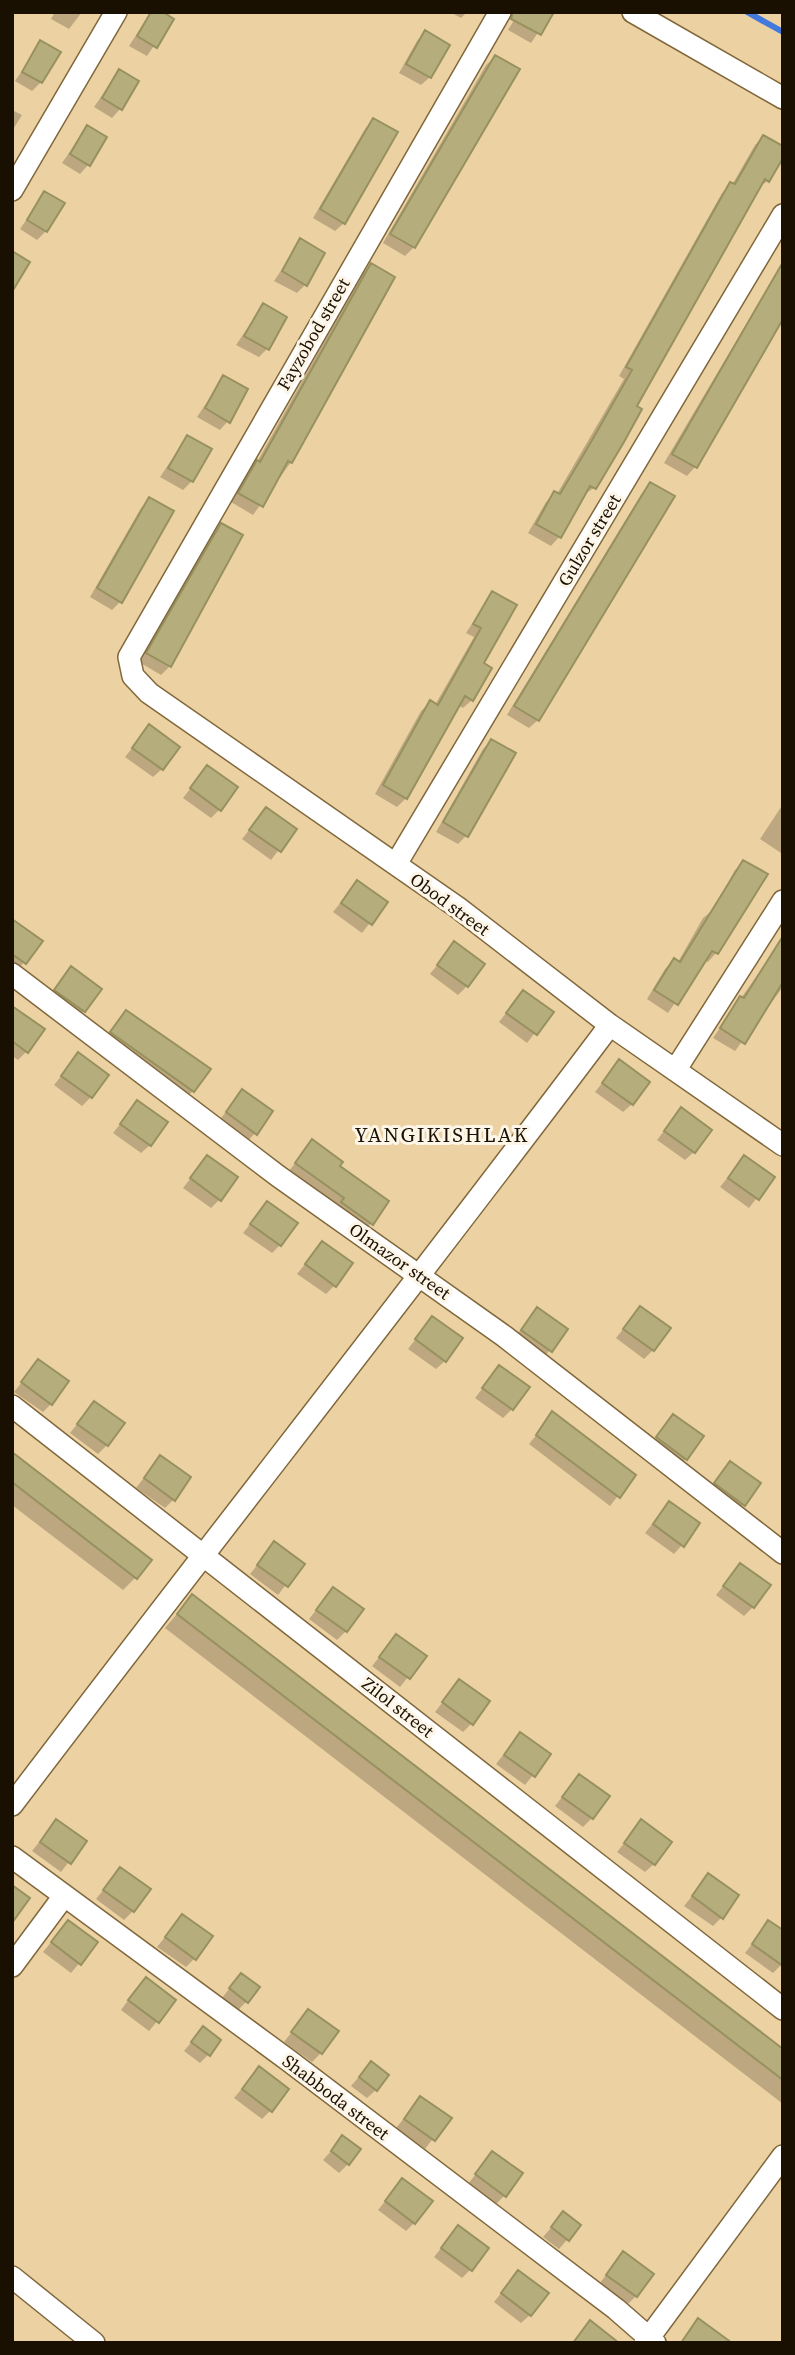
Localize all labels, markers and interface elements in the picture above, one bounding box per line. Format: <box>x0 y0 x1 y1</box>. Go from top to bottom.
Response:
street label: Fayzobod street <box>271 273 355 395</box>
street label: Gulzor street <box>552 489 626 591</box>
street label: Obod street <box>405 867 495 941</box>
district label: YANGIKISHLAK <box>354 1120 530 1149</box>
street label: Olmazor street <box>344 1217 456 1305</box>
street label: Zilol street <box>357 1671 439 1743</box>
street label: Shabboda street <box>277 2048 395 2146</box>

